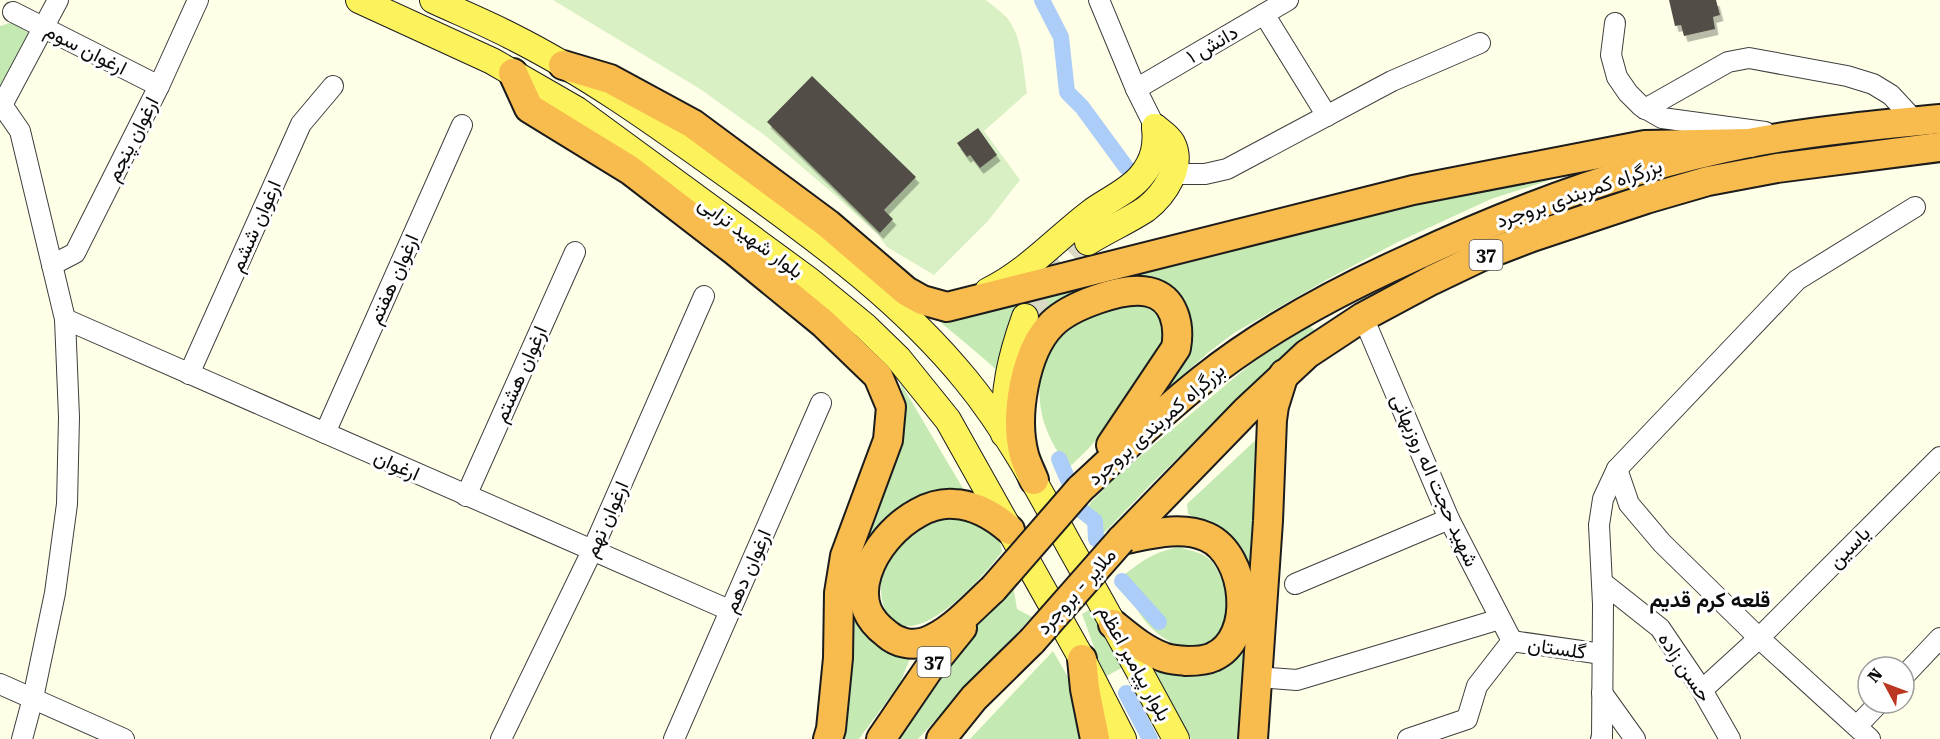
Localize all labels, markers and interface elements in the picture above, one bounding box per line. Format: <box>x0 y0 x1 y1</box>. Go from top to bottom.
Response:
street label: ارغوان سوم <box>40 18 131 81</box>
street label: دانش ۱ <box>1182 20 1242 68</box>
street label: ارغوان پنجم <box>100 93 165 186</box>
street label: بزرگراه کمربندی بروجرد <box>1493 153 1665 234</box>
street label: ارغوان ششم <box>224 176 287 276</box>
street label: بلوار شهید ترابی <box>693 191 808 284</box>
street label: ارغوان هفتم <box>362 230 424 328</box>
road number: 37 <box>1470 240 1502 270</box>
street label: ارغوان هشتم <box>488 322 553 426</box>
street label: بزرگراه کمربندی بروجرد <box>1082 358 1230 491</box>
street label: شهید حجت اله روزبهانی <box>1385 390 1484 571</box>
street label: ارغوان <box>370 444 424 487</box>
street label: ارغوان نهم <box>579 477 634 561</box>
street label: یاسین <box>1823 521 1875 573</box>
street label: ارغوان دهم <box>718 526 777 617</box>
street label: ملایر - بروجرد <box>1031 543 1122 640</box>
district label: قلعه کرم قدیم <box>1650 588 1770 614</box>
street label: بلوار پیامبر اعظم <box>1092 601 1177 726</box>
street label: حسن زاده <box>1652 628 1717 707</box>
street label: گلستان <box>1526 632 1588 664</box>
road number: 37 <box>918 647 950 677</box>
north arrow <box>1856 655 1916 715</box>
text: N <box>1864 665 1886 686</box>

